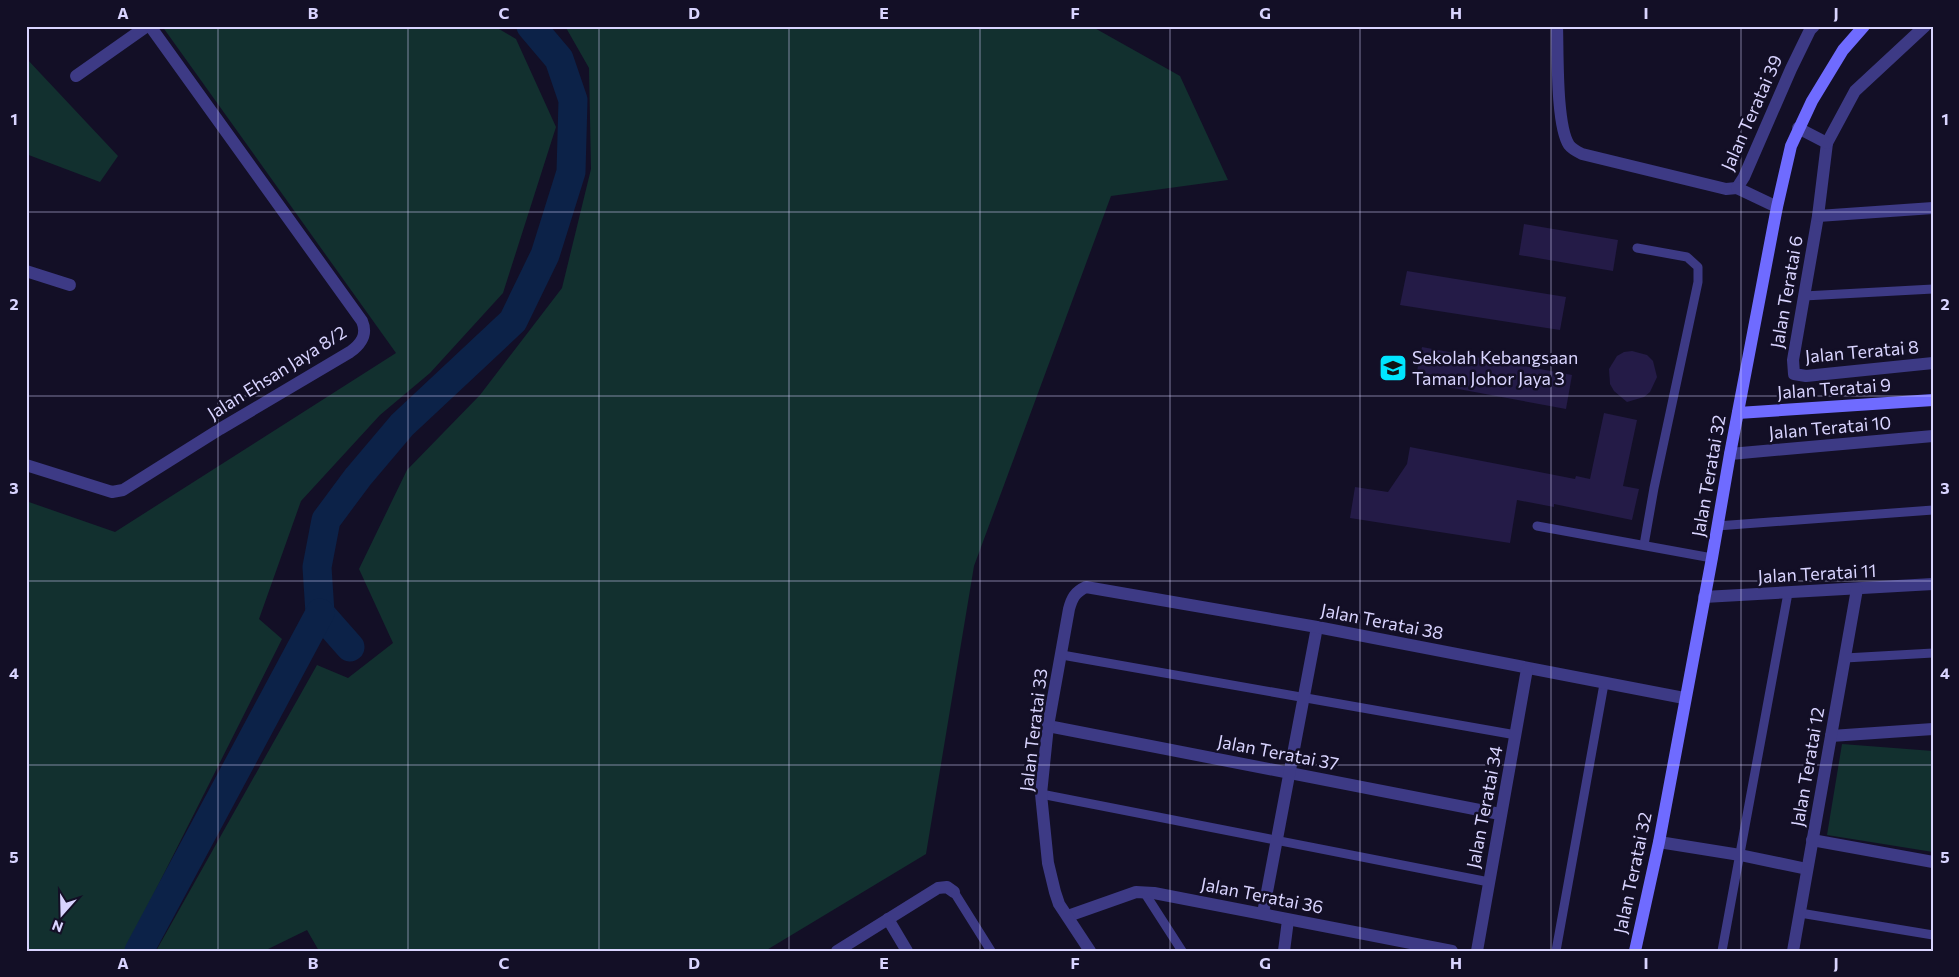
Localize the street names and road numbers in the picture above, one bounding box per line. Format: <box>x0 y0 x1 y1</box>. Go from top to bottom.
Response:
street label: Jalan Teratai 39 <box>1716 51 1786 174</box>
street label: Jalan Teratai 6 <box>1765 234 1807 350</box>
street label: Jalan Ehsan Jaya 8/2 <box>203 320 350 424</box>
street label: Jalan Teratai 8 <box>1804 335 1920 367</box>
street label: Jalan Teratai 9 <box>1776 373 1892 403</box>
street label: Jalan Teratai 10 <box>1768 411 1892 443</box>
street label: Jalan Teratai 32 <box>1686 413 1730 539</box>
street label: Jalan Teratai 11 <box>1757 559 1877 587</box>
street label: Jalan Teratai 38 <box>1319 598 1445 644</box>
street label: Jalan Teratai 33 <box>1015 667 1051 793</box>
street label: Jalan Teratai 12 <box>1786 705 1828 828</box>
street label: Jalan Teratai 37 <box>1216 729 1341 775</box>
street label: Jalan Teratai 34 <box>1461 743 1507 870</box>
street label: Jalan Teratai 32 <box>1608 810 1656 936</box>
street label: Jalan Teratai 36 <box>1199 872 1325 918</box>

